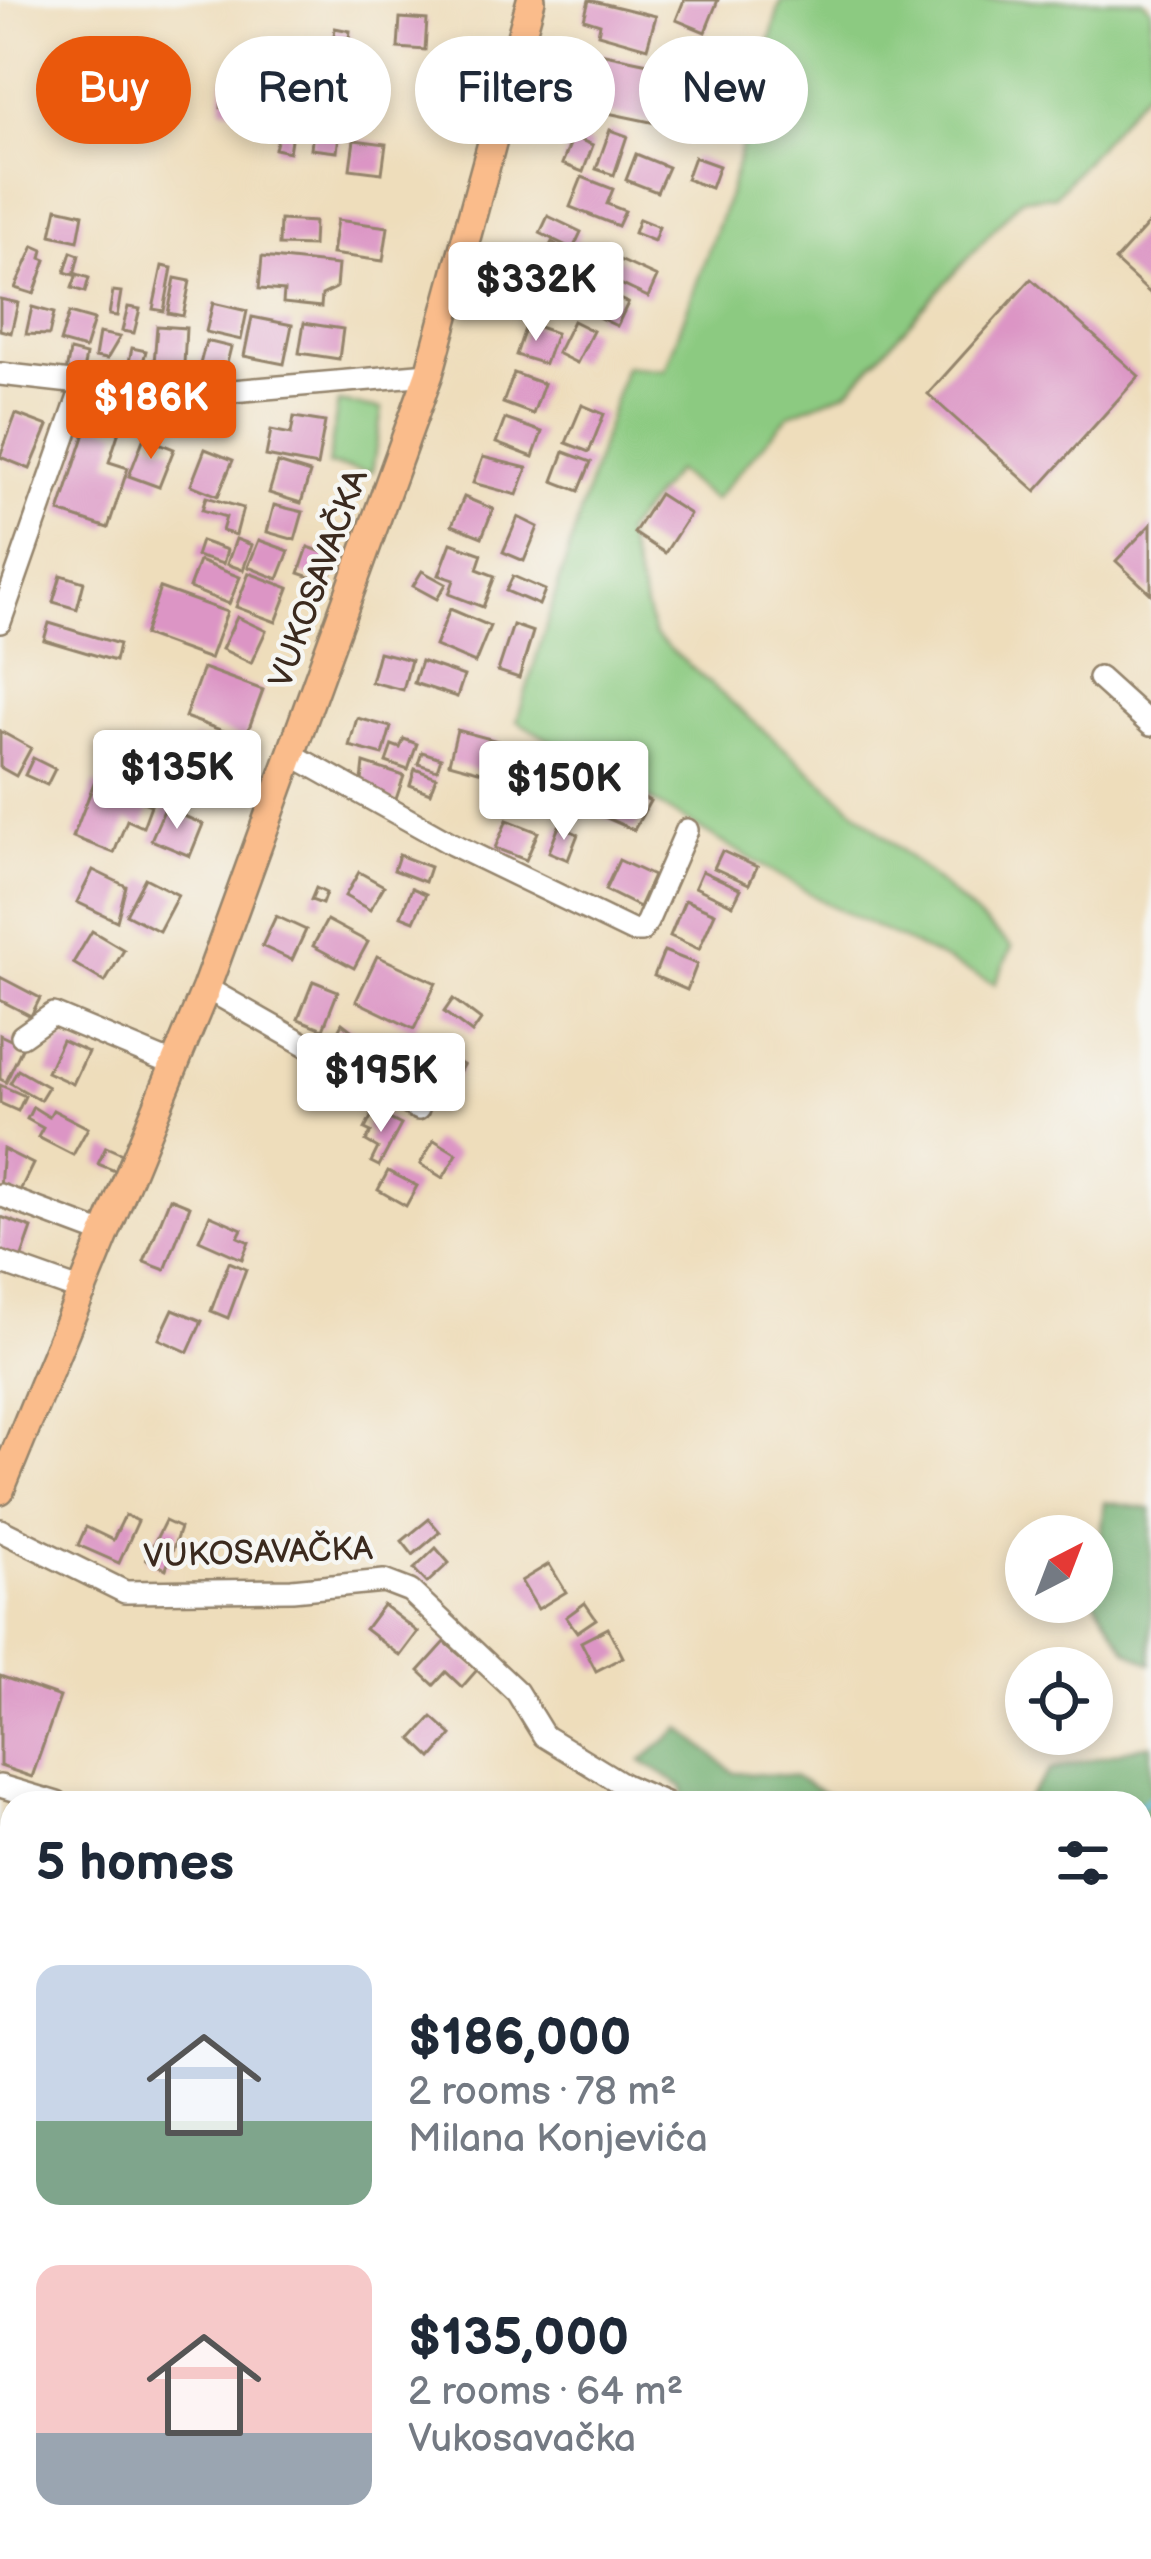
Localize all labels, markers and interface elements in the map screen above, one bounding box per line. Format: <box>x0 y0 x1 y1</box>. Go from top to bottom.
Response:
chip: Buy <box>36 36 191 144</box>
chip: Rent <box>215 36 391 144</box>
chip: Filters <box>415 36 615 144</box>
chip: New <box>639 36 808 144</box>
pin: $332K <box>452 242 620 344</box>
text: $332K <box>475 257 597 304</box>
pin: $186K <box>67 360 235 462</box>
text: $186K <box>93 375 209 422</box>
street label: VUKOSAVAČKA <box>259 462 377 693</box>
pin: $135K <box>93 730 261 832</box>
pin: $150K <box>480 741 648 843</box>
text: $135K <box>120 745 234 792</box>
text: $150K <box>506 756 622 803</box>
pin: $195K <box>297 1033 465 1135</box>
text: $195K <box>324 1048 438 1095</box>
north arrow <box>1005 1515 1113 1623</box>
map controls <box>1005 1515 1113 1755</box>
street label: VUKOSAVAČKA <box>143 1527 374 1577</box>
button: locate <box>1005 1647 1113 1755</box>
icon: filters <box>1050 1830 1116 1896</box>
text: 5 homes <box>36 1833 234 1894</box>
text: $186,000 <box>408 2008 631 2069</box>
icon: home <box>132 2013 276 2157</box>
text: 2 rooms · 78 m² <box>408 2069 677 2116</box>
text: Milana Konjevića <box>408 2116 708 2163</box>
text: $135,000 <box>408 2308 629 2369</box>
icon: home <box>132 2313 276 2457</box>
text: 2 rooms · 64 m² <box>408 2369 683 2416</box>
text: Vukosavačka <box>408 2416 636 2463</box>

